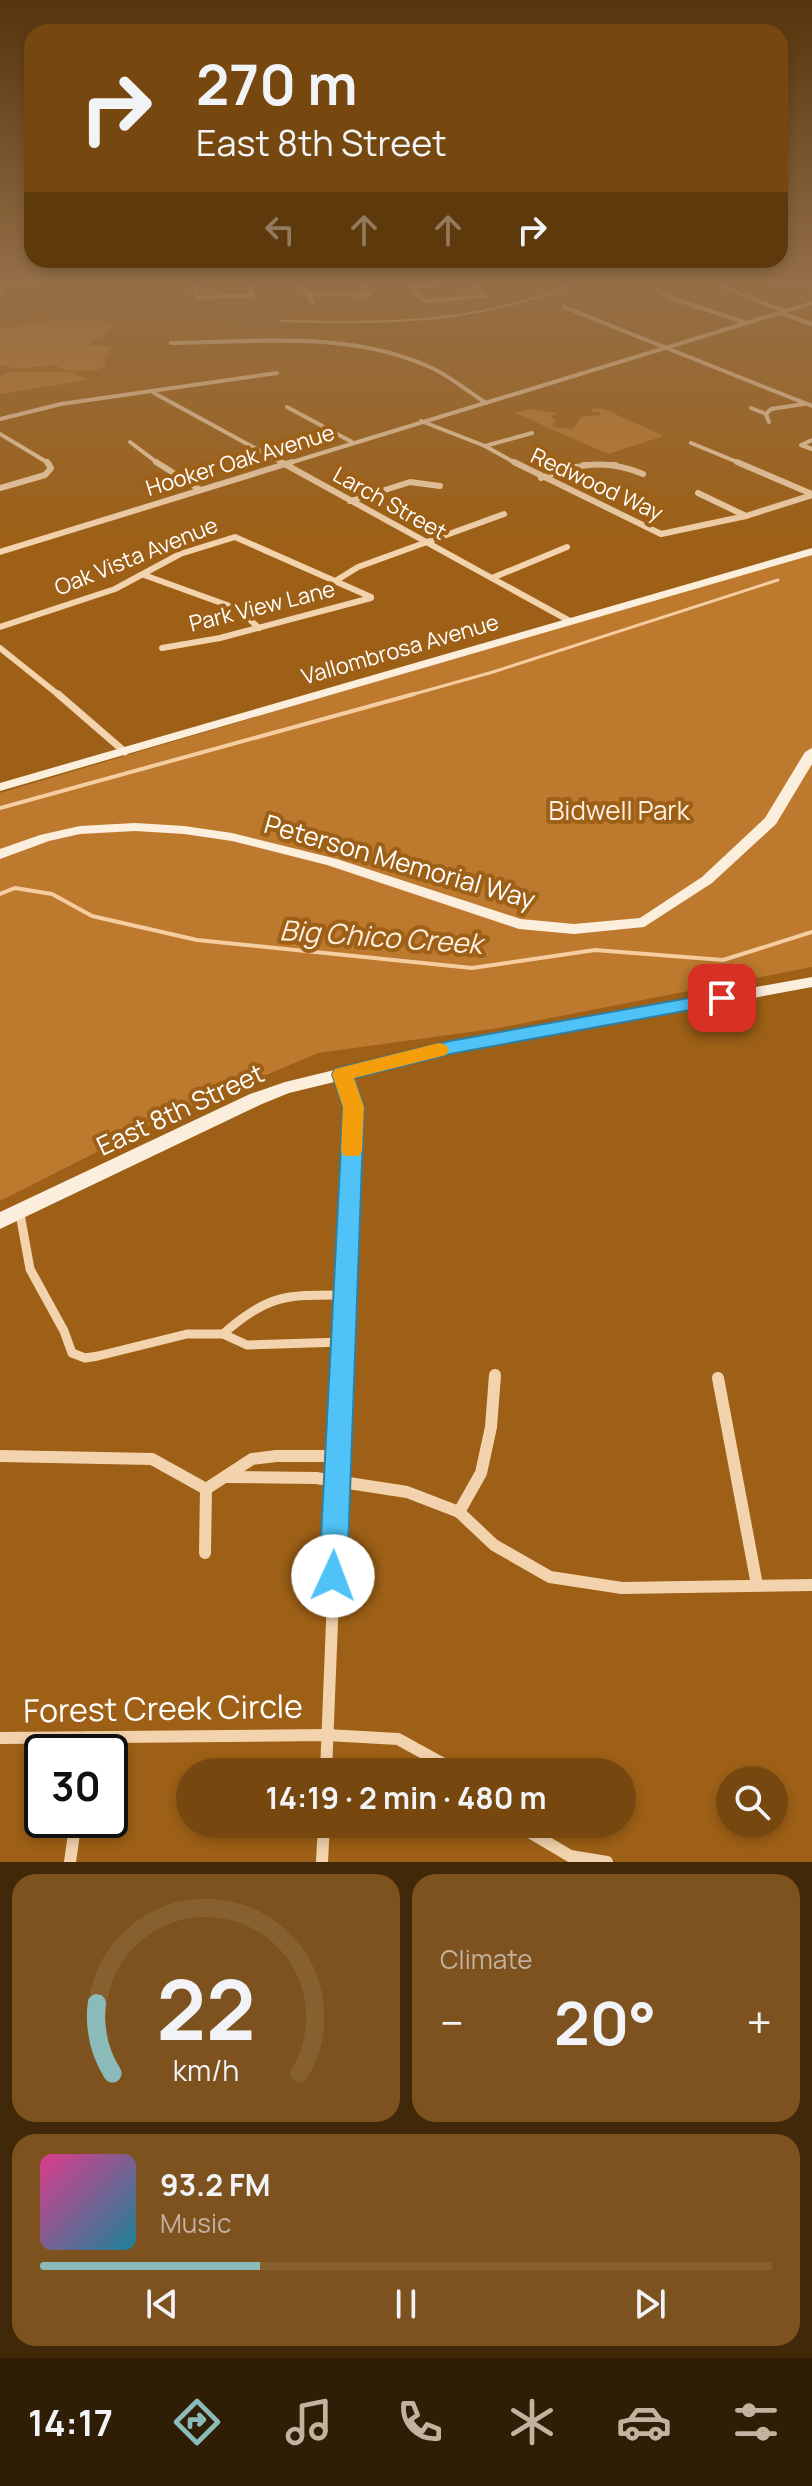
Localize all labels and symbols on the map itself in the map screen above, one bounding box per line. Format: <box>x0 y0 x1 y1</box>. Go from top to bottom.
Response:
street label: Hooker Oak Avenue <box>142 417 338 503</box>
street label: Redwood Way <box>526 440 668 528</box>
street label: Larch Street <box>328 459 452 547</box>
street label: Oak Vista Avenue <box>50 510 222 602</box>
street label: Park View Lane <box>186 573 338 639</box>
street label: Vallombrosa Avenue <box>298 606 502 691</box>
park label: Bidwell Park <box>548 792 691 828</box>
street label: Peterson Memorial Way <box>260 805 540 917</box>
water label: Big Chico Creek <box>279 910 488 962</box>
pin <box>688 964 756 1032</box>
street label: East 8th Street <box>90 1054 270 1164</box>
position arrow <box>291 1534 375 1618</box>
street label: Forest Creek Circle <box>23 1684 303 1732</box>
speed limit sign: 30 <box>24 1734 128 1838</box>

